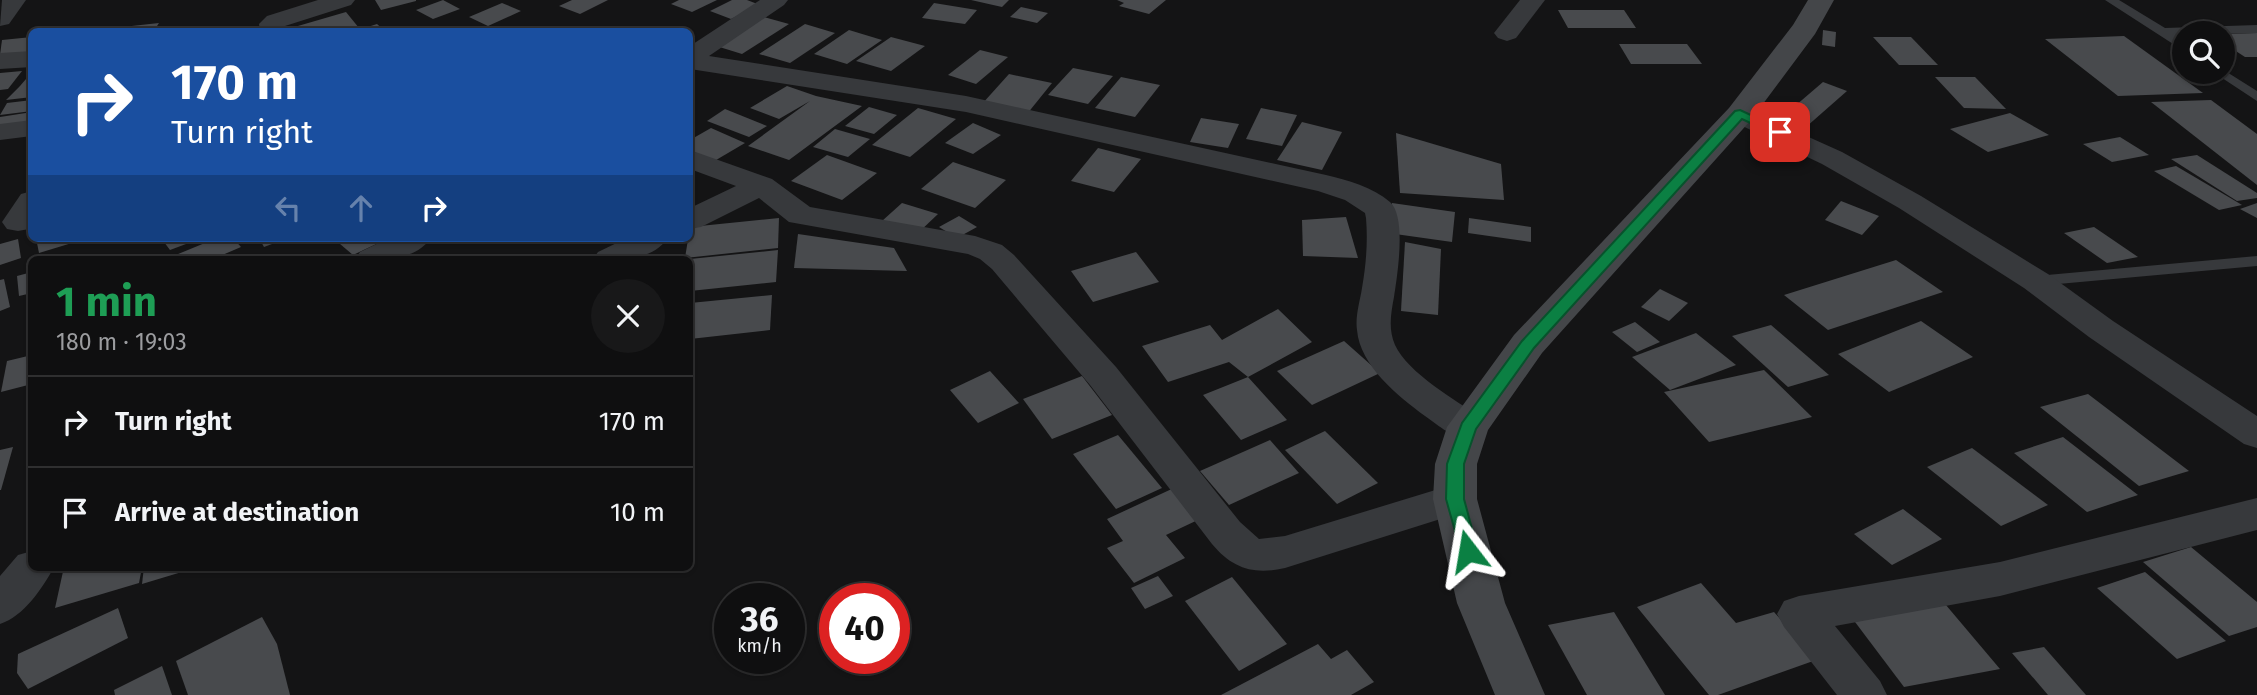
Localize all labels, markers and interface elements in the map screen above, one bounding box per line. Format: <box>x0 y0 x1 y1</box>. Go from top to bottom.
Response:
map controls <box>2172 21 2235 84</box>
button: search <box>2172 21 2235 84</box>
text: 170 m <box>171 53 298 112</box>
icon: right <box>56 56 147 147</box>
pin <box>1750 102 1810 162</box>
text: Turn right <box>171 113 313 151</box>
icon: arrive <box>1761 113 1799 151</box>
icon: left <box>269 189 307 227</box>
icon: ahead <box>342 189 380 227</box>
icon: right <box>415 189 453 227</box>
text: 1 min <box>56 277 157 327</box>
button: close <box>591 279 665 353</box>
text: 180 m · 19:03 <box>56 328 187 356</box>
icon: right <box>56 403 94 441</box>
text: Turn right <box>115 406 232 437</box>
text: 170 m <box>599 406 665 437</box>
icon: arrive <box>56 494 94 532</box>
text: Arrive at destination <box>115 497 359 528</box>
text: 10 m <box>610 497 665 528</box>
position arrow <box>1431 514 1505 588</box>
speed limit sign: 40 <box>819 583 910 674</box>
text: 36 <box>741 598 778 640</box>
text: km/h <box>737 635 782 657</box>

